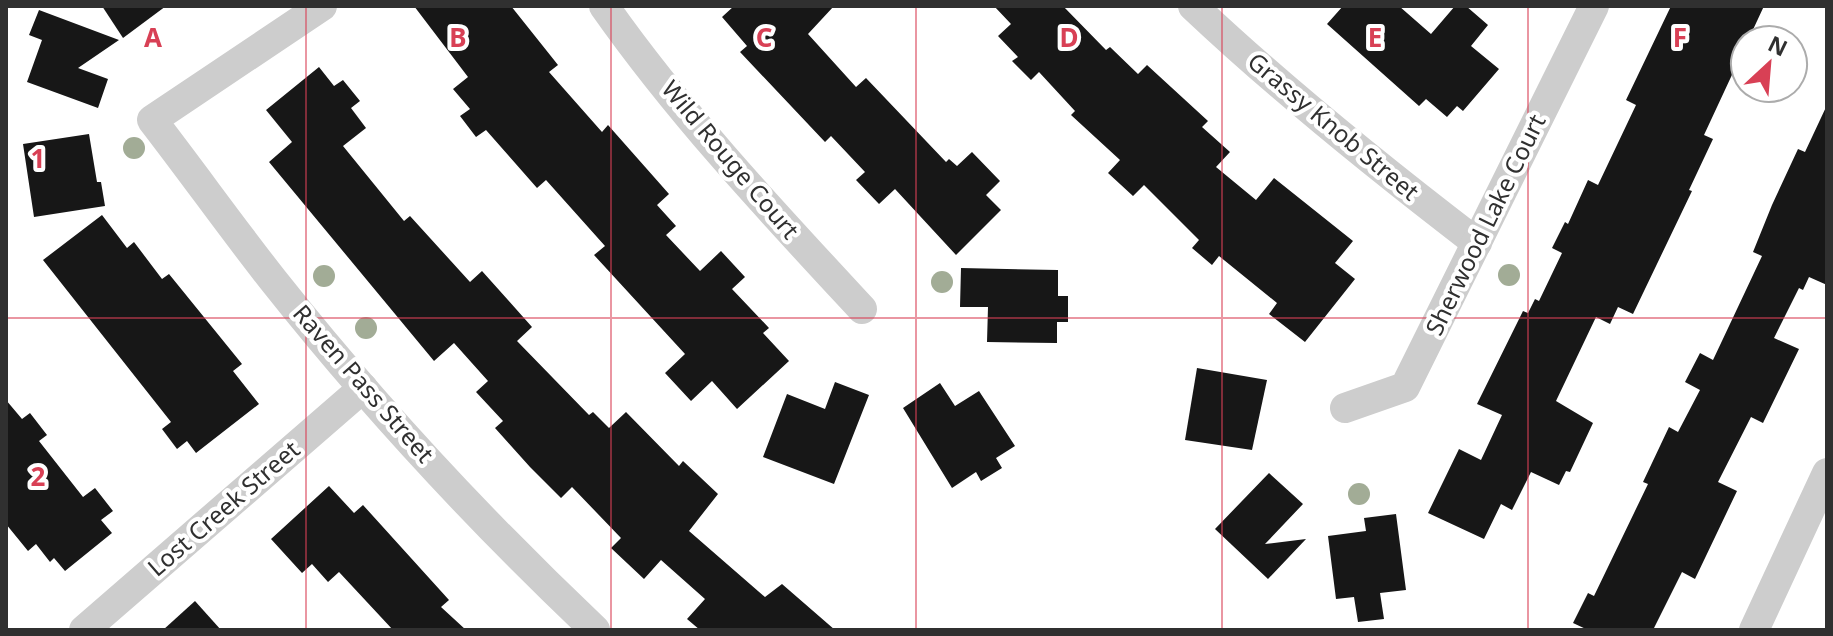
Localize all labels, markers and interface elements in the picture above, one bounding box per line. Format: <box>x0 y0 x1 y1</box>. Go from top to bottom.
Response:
text: A <box>144 19 162 55</box>
text: B <box>449 19 467 55</box>
text: C <box>756 19 772 55</box>
text: D <box>1059 19 1079 55</box>
text: E <box>1368 19 1382 55</box>
text: F <box>1673 19 1687 55</box>
north arrow <box>1729 24 1809 104</box>
text: N <box>1764 28 1793 63</box>
street label: Grassy Knob Street <box>1241 44 1427 208</box>
street label: Wild Rouge Court <box>655 73 808 246</box>
street label: Sherwood Lake Court <box>1417 108 1553 340</box>
text: 1 <box>31 140 45 176</box>
street label: Raven Pass Street <box>286 297 442 469</box>
street label: Lost Creek Street <box>140 432 306 583</box>
text: 2 <box>31 458 46 494</box>

